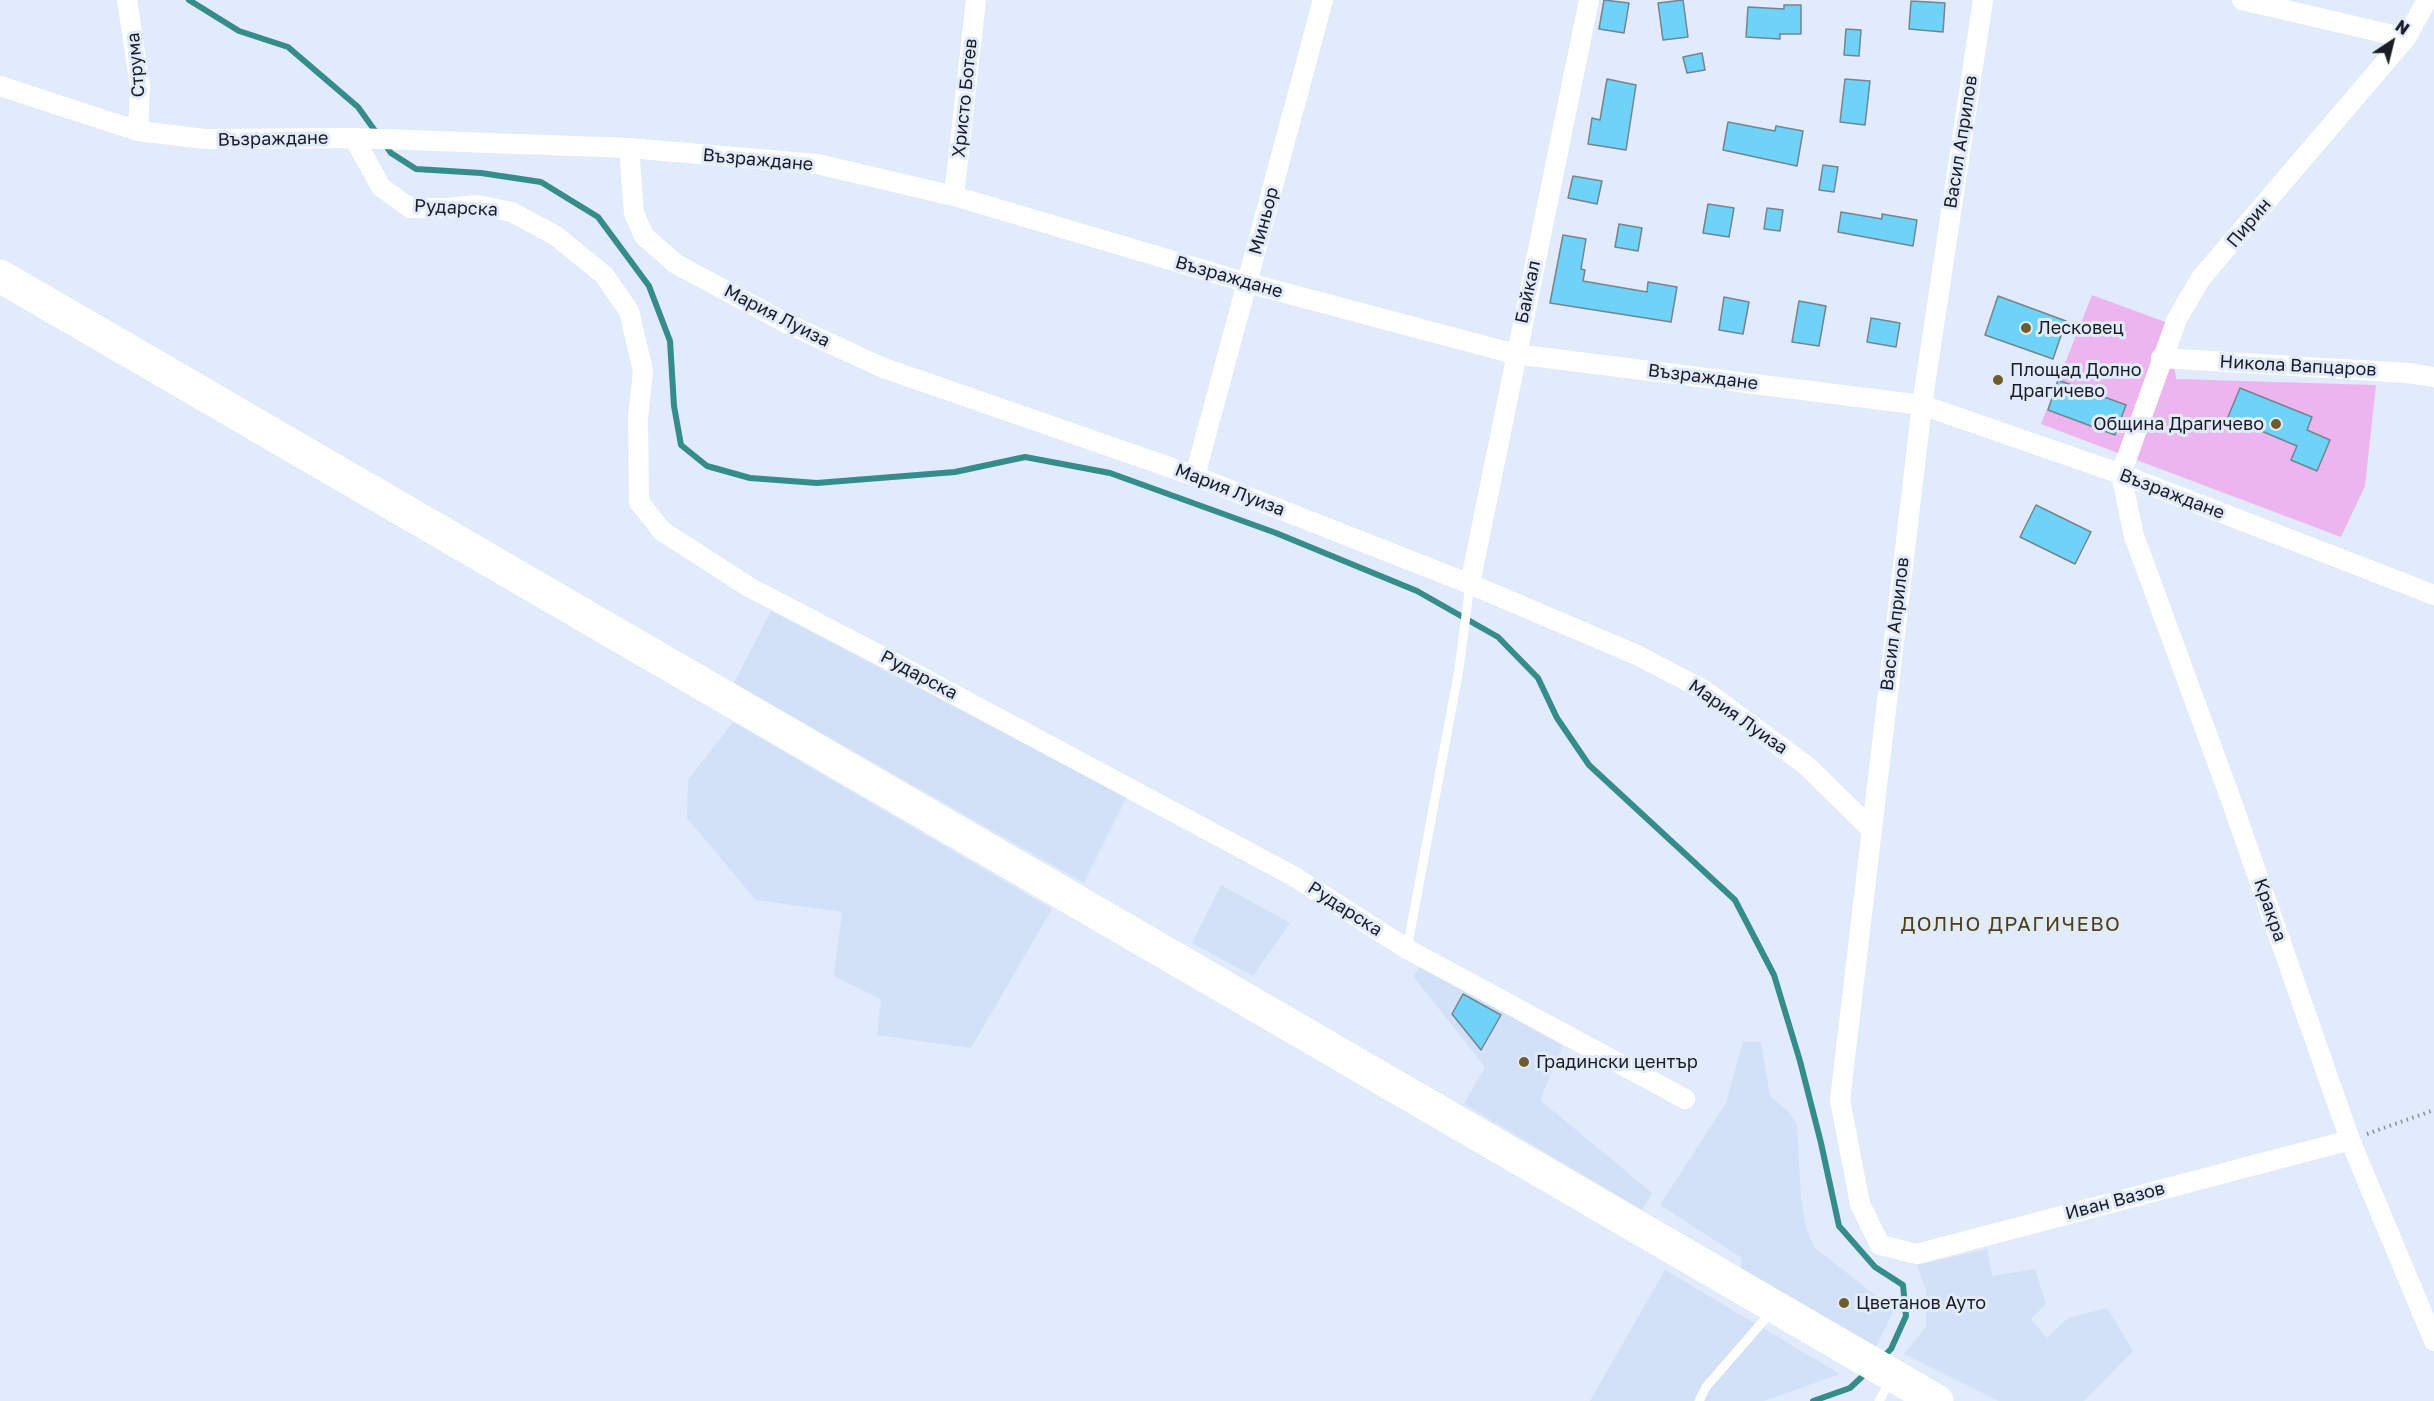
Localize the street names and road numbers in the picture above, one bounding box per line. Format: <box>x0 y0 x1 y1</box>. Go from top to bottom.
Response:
street label: Струма <box>122 32 150 98</box>
street label: Христо Ботев <box>948 37 982 159</box>
street label: Васил Априлов <box>1940 74 1982 210</box>
street label: Възраждане <box>217 127 329 151</box>
street label: Възраждане <box>702 144 814 176</box>
street label: Миньор <box>1245 185 1283 257</box>
street label: Пирин <box>2222 194 2276 252</box>
street label: Рударска <box>413 195 499 221</box>
street label: Възраждане <box>1173 251 1285 303</box>
street label: Байкал <box>1511 258 1545 326</box>
street label: Мария Луиза <box>720 280 834 352</box>
street label: Никола Вапцаров <box>2219 351 2377 381</box>
street label: Възраждане <box>1647 360 1759 394</box>
street label: Мария Луиза <box>1172 459 1288 521</box>
street label: Възраждане <box>2116 464 2228 524</box>
street label: Васил Априлов <box>1876 556 1914 692</box>
street label: Рударска <box>877 646 961 704</box>
street label: Мария Луиза <box>1684 675 1792 759</box>
street label: Кракра <box>2249 876 2291 944</box>
street label: Рударска <box>1304 877 1386 941</box>
street label: Иван Вазов <box>2063 1177 2167 1225</box>

